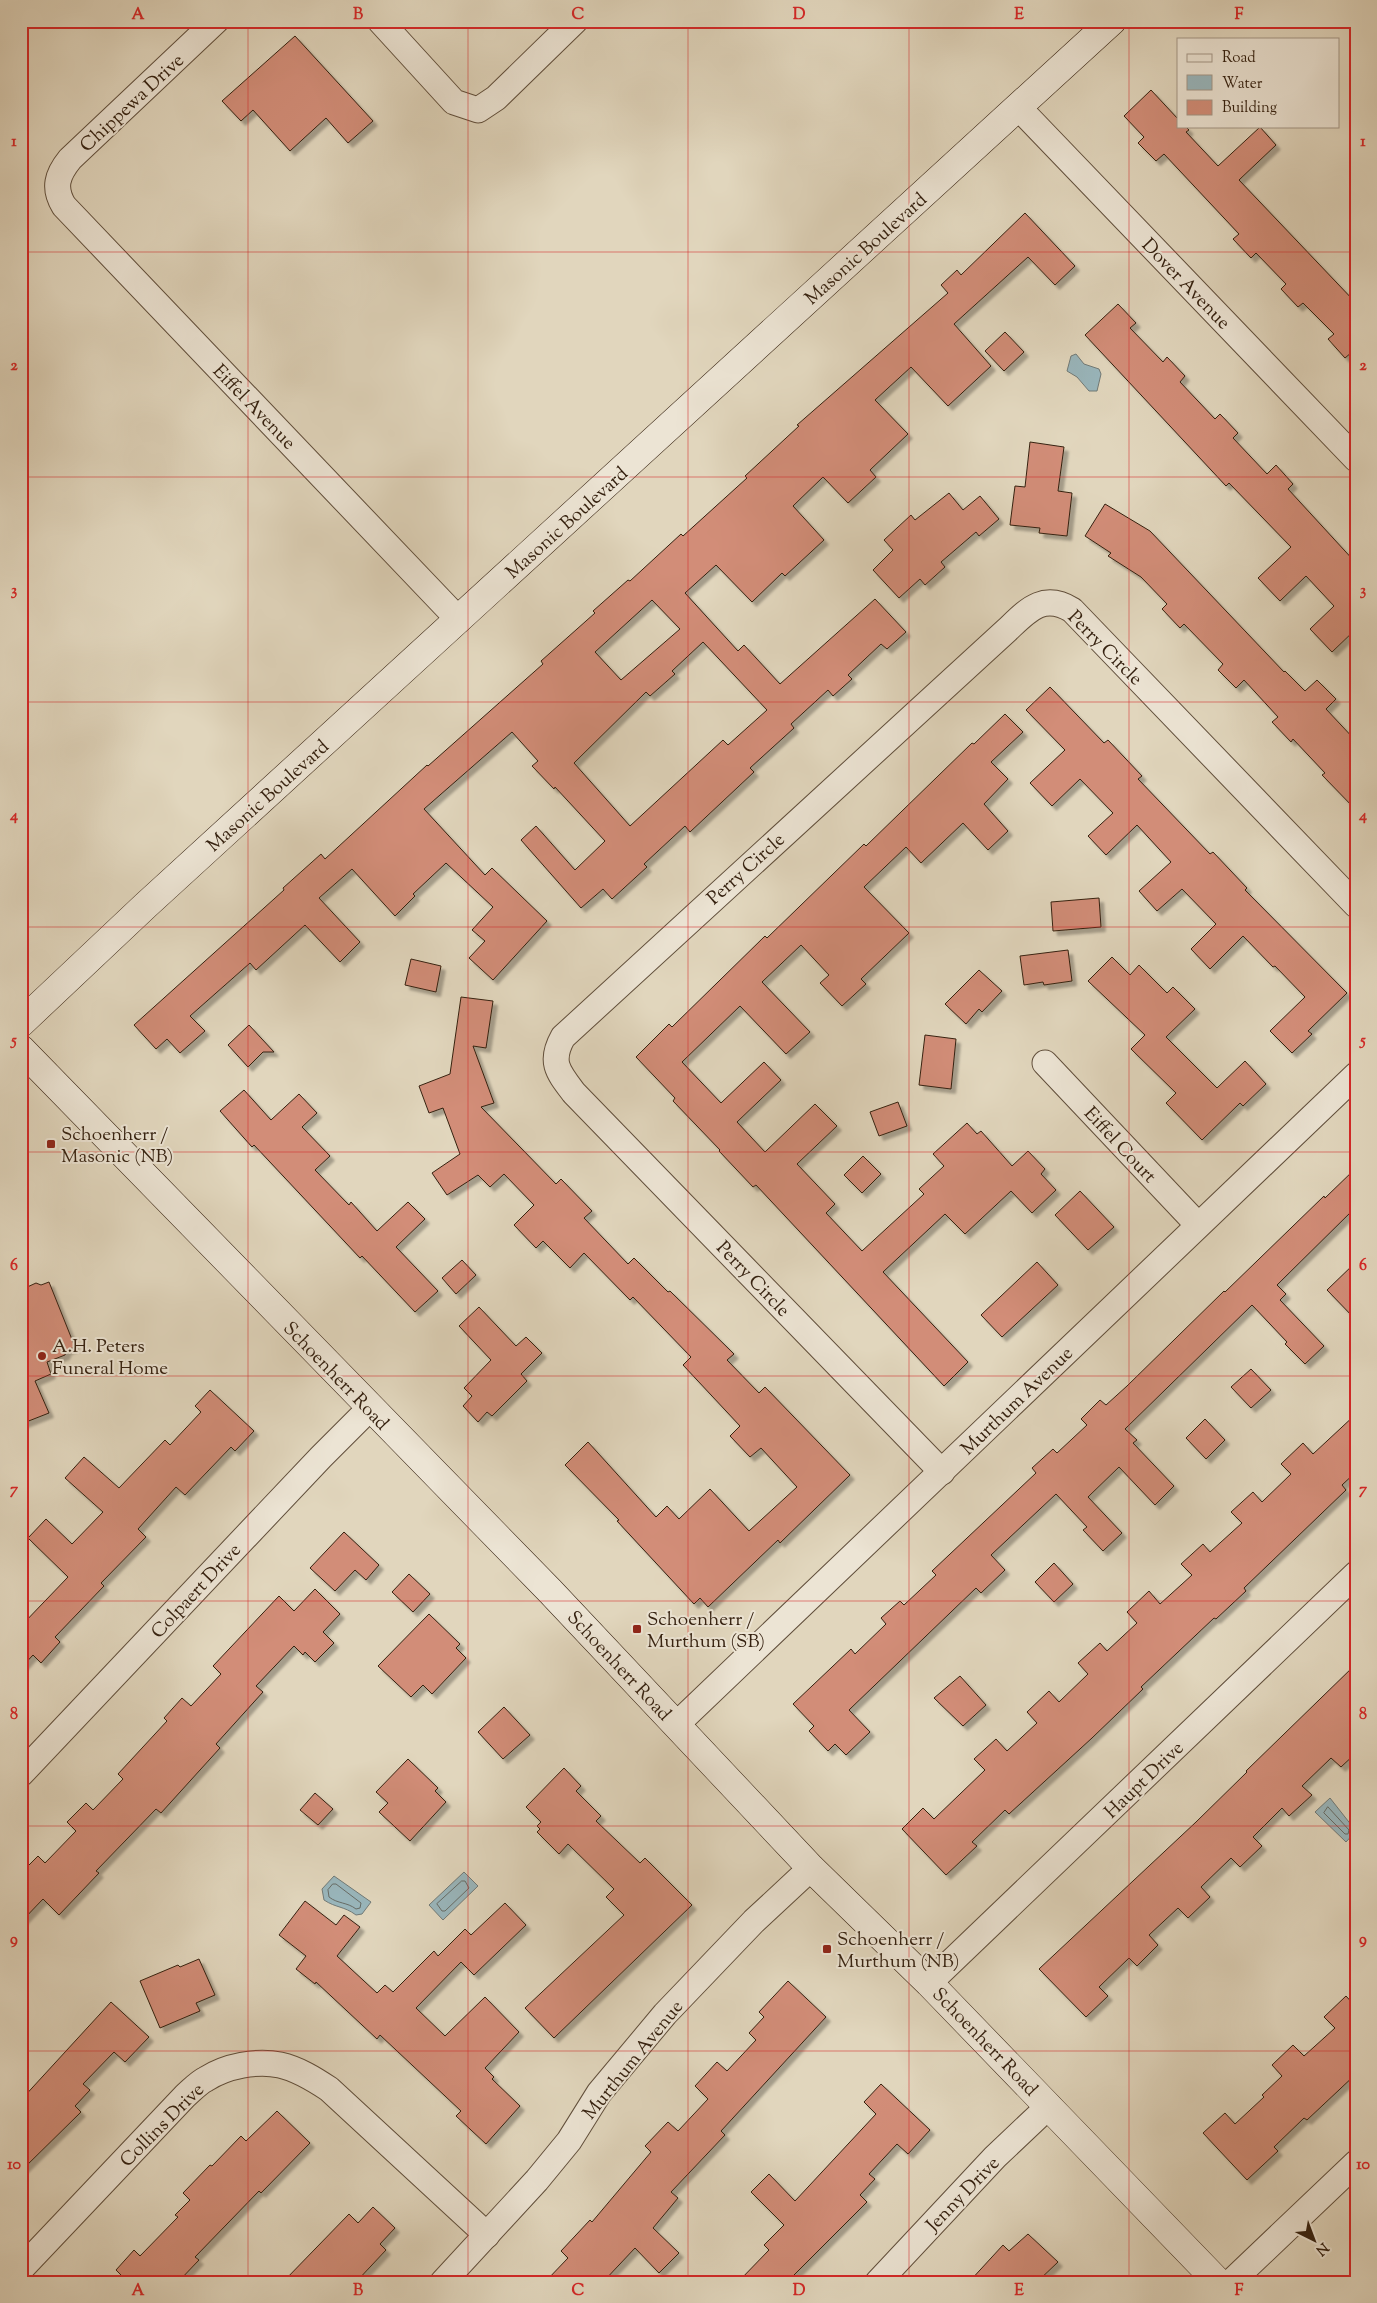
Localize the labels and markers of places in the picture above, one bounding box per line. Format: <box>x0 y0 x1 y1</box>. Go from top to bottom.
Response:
place label: Schoenherr / Masonic (NB) <box>61 1122 173 1171</box>
marker: Schoenherr / Masonic (NB) <box>45 1138 57 1150</box>
place label: A.H. Peters Funeral Home <box>52 1334 168 1383</box>
marker: A.H. Peters Funeral Home <box>36 1350 48 1362</box>
place label: Schoenherr / Murthum (SB) <box>647 1607 765 1656</box>
marker: Schoenherr / Murthum (SB) <box>631 1623 643 1635</box>
place label: Schoenherr / Murthum (NB) <box>837 1927 959 1976</box>
marker: Schoenherr / Murthum (NB) <box>821 1943 833 1955</box>

